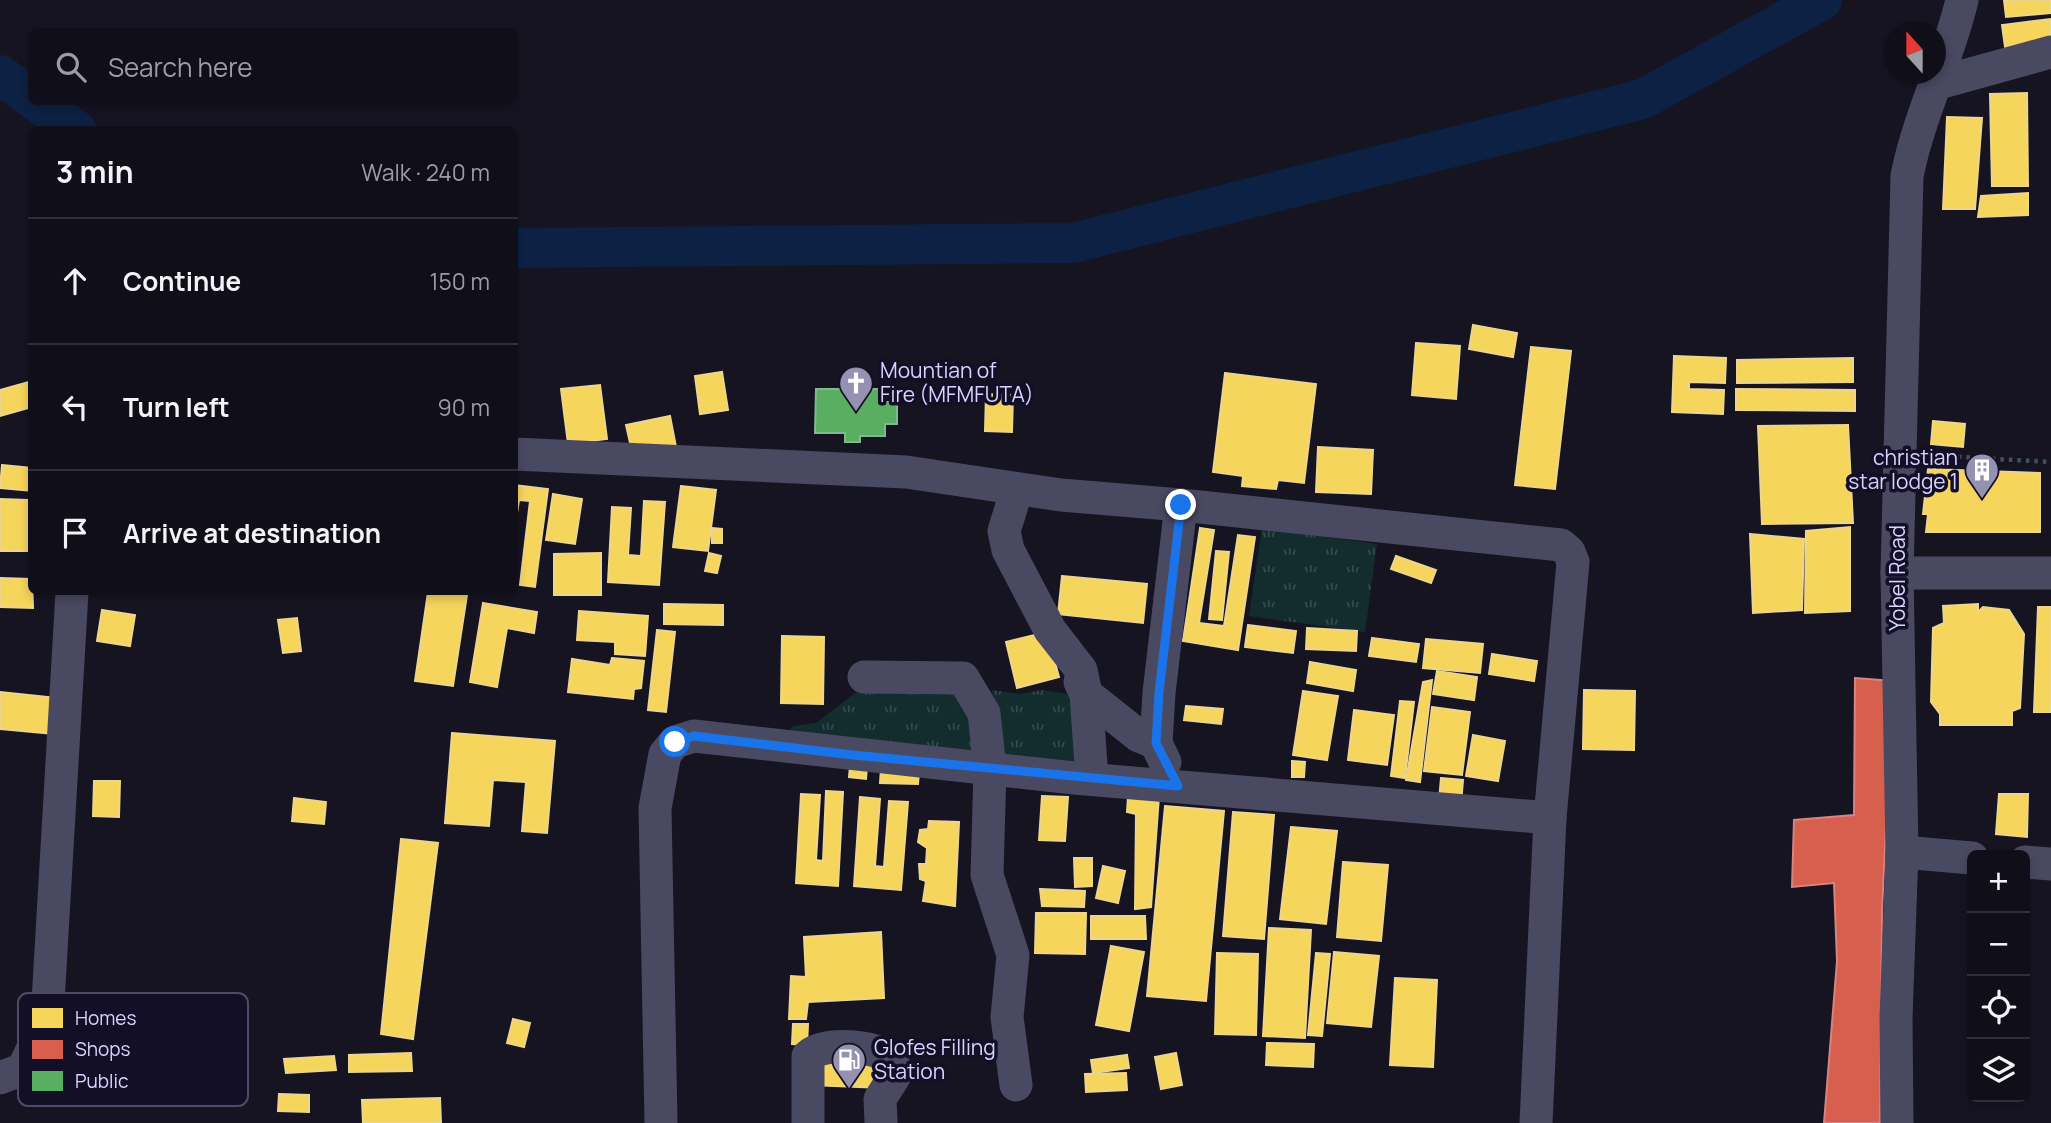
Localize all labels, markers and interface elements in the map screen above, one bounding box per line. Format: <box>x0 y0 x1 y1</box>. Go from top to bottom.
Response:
north arrow <box>1883 21 1946 84</box>
search box <box>28 28 518 105</box>
icon: search <box>52 48 90 86</box>
text: Search here <box>108 49 253 85</box>
text: 3 min <box>56 151 134 192</box>
text: Walk · 240 m <box>361 156 490 188</box>
icon: ahead <box>56 262 94 300</box>
text: Continue <box>123 263 241 299</box>
text: 150 m <box>430 265 490 297</box>
place label: Mountian of Fire (MFMFUTA) <box>880 356 1034 408</box>
church icon: Mountian of Fire (MFMFUTA) <box>837 364 875 413</box>
icon: left <box>56 388 94 426</box>
text: Turn left <box>123 389 230 425</box>
text: 90 m <box>438 391 490 423</box>
place label: christian star lodge 1 <box>1848 443 1958 495</box>
building icon: christian star lodge 1 <box>1963 451 2001 500</box>
route end <box>1165 489 1196 520</box>
icon: arrive <box>56 514 94 552</box>
text: Arrive at destination <box>123 515 381 551</box>
street label: Yobel Road <box>1883 525 1911 631</box>
route start <box>659 726 690 757</box>
map controls <box>1967 850 2030 1102</box>
button: + <box>1967 850 2030 913</box>
button: − <box>1967 913 2030 976</box>
button: locate <box>1967 976 2030 1039</box>
legend <box>18 993 248 1106</box>
text: Homes <box>75 1005 136 1031</box>
place label: Glofes Filling Station <box>874 1033 996 1085</box>
text: Shops <box>75 1036 130 1062</box>
button: layers <box>1967 1039 2030 1102</box>
fuel station icon: Glofes Filling Station <box>830 1041 868 1090</box>
text: Public <box>75 1068 128 1094</box>

